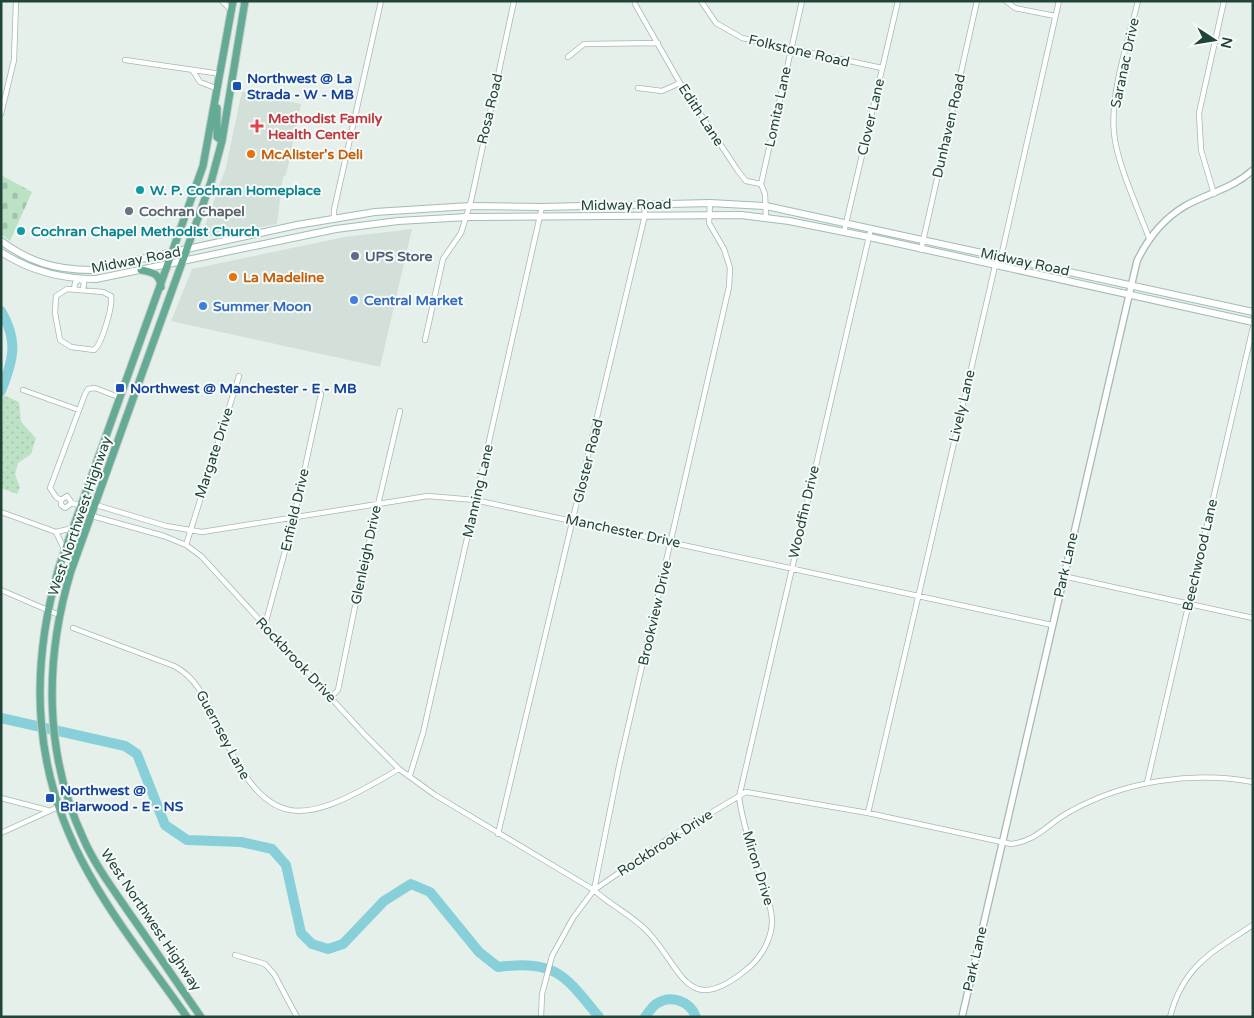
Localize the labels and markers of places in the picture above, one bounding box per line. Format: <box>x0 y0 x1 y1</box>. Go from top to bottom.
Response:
place label: Northwest @ La Strada - W - MB <box>247 70 354 103</box>
marker: Northwest @ La Strada - W - MB <box>231 80 243 92</box>
place label: Methodist Family Health Center <box>268 110 383 143</box>
marker: Methodist Family Health Center <box>250 119 264 133</box>
place label: McAlister's Deli <box>261 146 363 163</box>
marker: McAlister's Deli <box>245 148 257 160</box>
place label: W. P. Cochran Homeplace <box>150 182 321 199</box>
marker: W. P. Cochran Homeplace <box>134 184 146 196</box>
place label: Cochran Chapel <box>139 203 245 220</box>
marker: Cochran Chapel <box>123 205 135 217</box>
place label: Cochran Chapel Methodist Church <box>31 223 260 240</box>
marker: Cochran Chapel Methodist Church <box>15 225 27 237</box>
place label: UPS Store <box>365 248 433 265</box>
marker: UPS Store <box>349 250 361 262</box>
place label: La Madeline <box>243 269 324 286</box>
marker: La Madeline <box>227 271 239 283</box>
place label: Central Market <box>364 292 464 309</box>
marker: Central Market <box>348 294 360 306</box>
place label: Summer Moon <box>213 298 312 315</box>
marker: Summer Moon <box>197 300 209 312</box>
place label: Northwest @ Manchester - E - MB <box>130 380 357 397</box>
marker: Northwest @ Manchester - E - MB <box>114 382 126 394</box>
place label: Northwest @ Briarwood - E - NS <box>60 782 184 815</box>
marker: Northwest @ Briarwood - E - NS <box>44 792 56 804</box>

